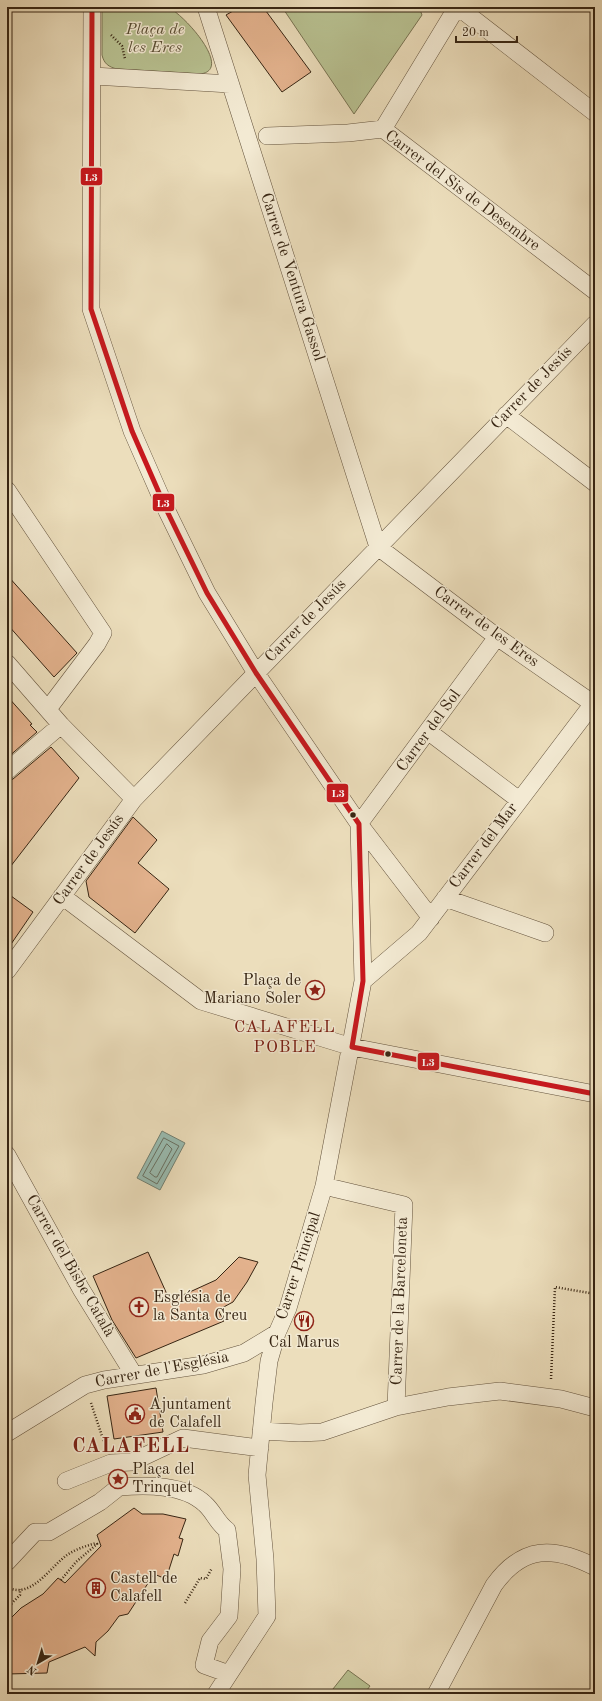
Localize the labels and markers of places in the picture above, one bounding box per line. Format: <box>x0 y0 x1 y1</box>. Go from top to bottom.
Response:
unlabelled marker <box>348 810 358 820</box>
place label: Plaça de Mariano Soler <box>204 973 301 1007</box>
place icon: Plaça de Mariano Soler <box>304 979 326 1001</box>
unlabelled marker <box>383 1049 393 1059</box>
place label: Església de la Santa Creu <box>153 1290 248 1324</box>
church icon: Església de la Santa Creu <box>128 1296 150 1318</box>
restaurant icon: Cal Marus <box>293 1310 315 1332</box>
place label: Cal Marus <box>269 1335 339 1351</box>
place label: Ajuntament de Calafell <box>149 1397 232 1431</box>
public building icon: Ajuntament de Calafell <box>124 1403 146 1425</box>
place label: Plaça del Trinquet <box>132 1462 195 1496</box>
place icon: Plaça del Trinquet <box>107 1468 129 1490</box>
place label: Castell de Calafell <box>110 1571 177 1605</box>
building icon: Castell de Calafell <box>85 1577 107 1599</box>

